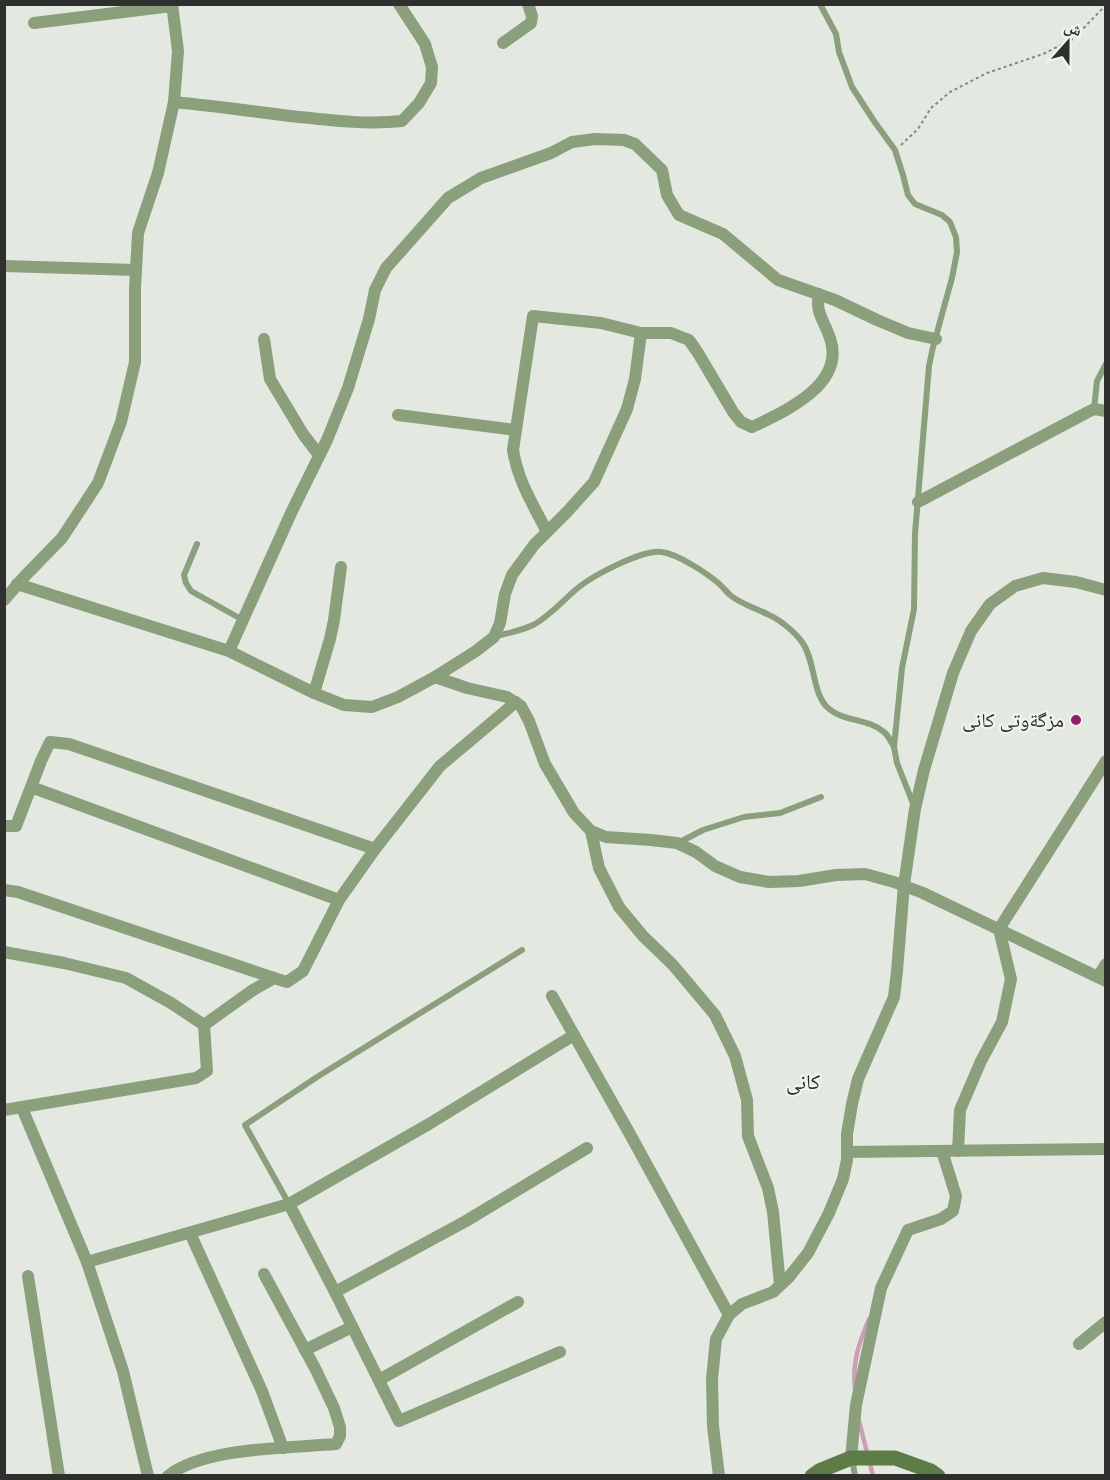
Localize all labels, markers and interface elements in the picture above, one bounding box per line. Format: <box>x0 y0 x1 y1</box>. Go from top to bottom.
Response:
north arrow <box>1038 12 1098 72</box>
text: ش <box>1061 15 1085 43</box>
place label: مزگةوتی کانی <box>962 706 1064 736</box>
marker: مزگةوتی کانی <box>1069 713 1083 727</box>
district label: کانی <box>786 1067 820 1099</box>

